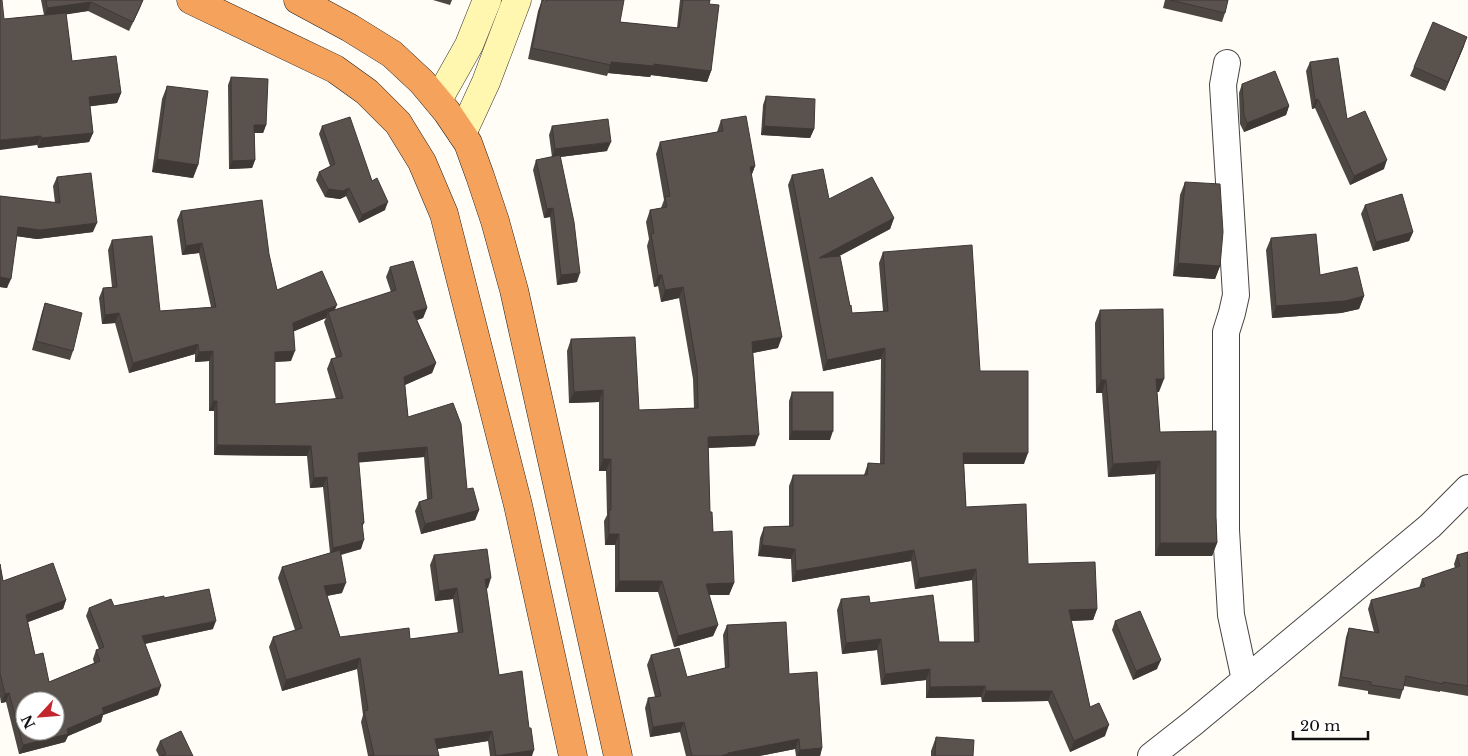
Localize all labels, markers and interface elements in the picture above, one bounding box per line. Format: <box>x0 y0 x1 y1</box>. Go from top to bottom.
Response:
north arrow <box>15 691 65 741</box>
scale bar <box>1293 708 1368 740</box>
text: N <box>17 712 39 732</box>
text: 20 m <box>1300 716 1340 735</box>

